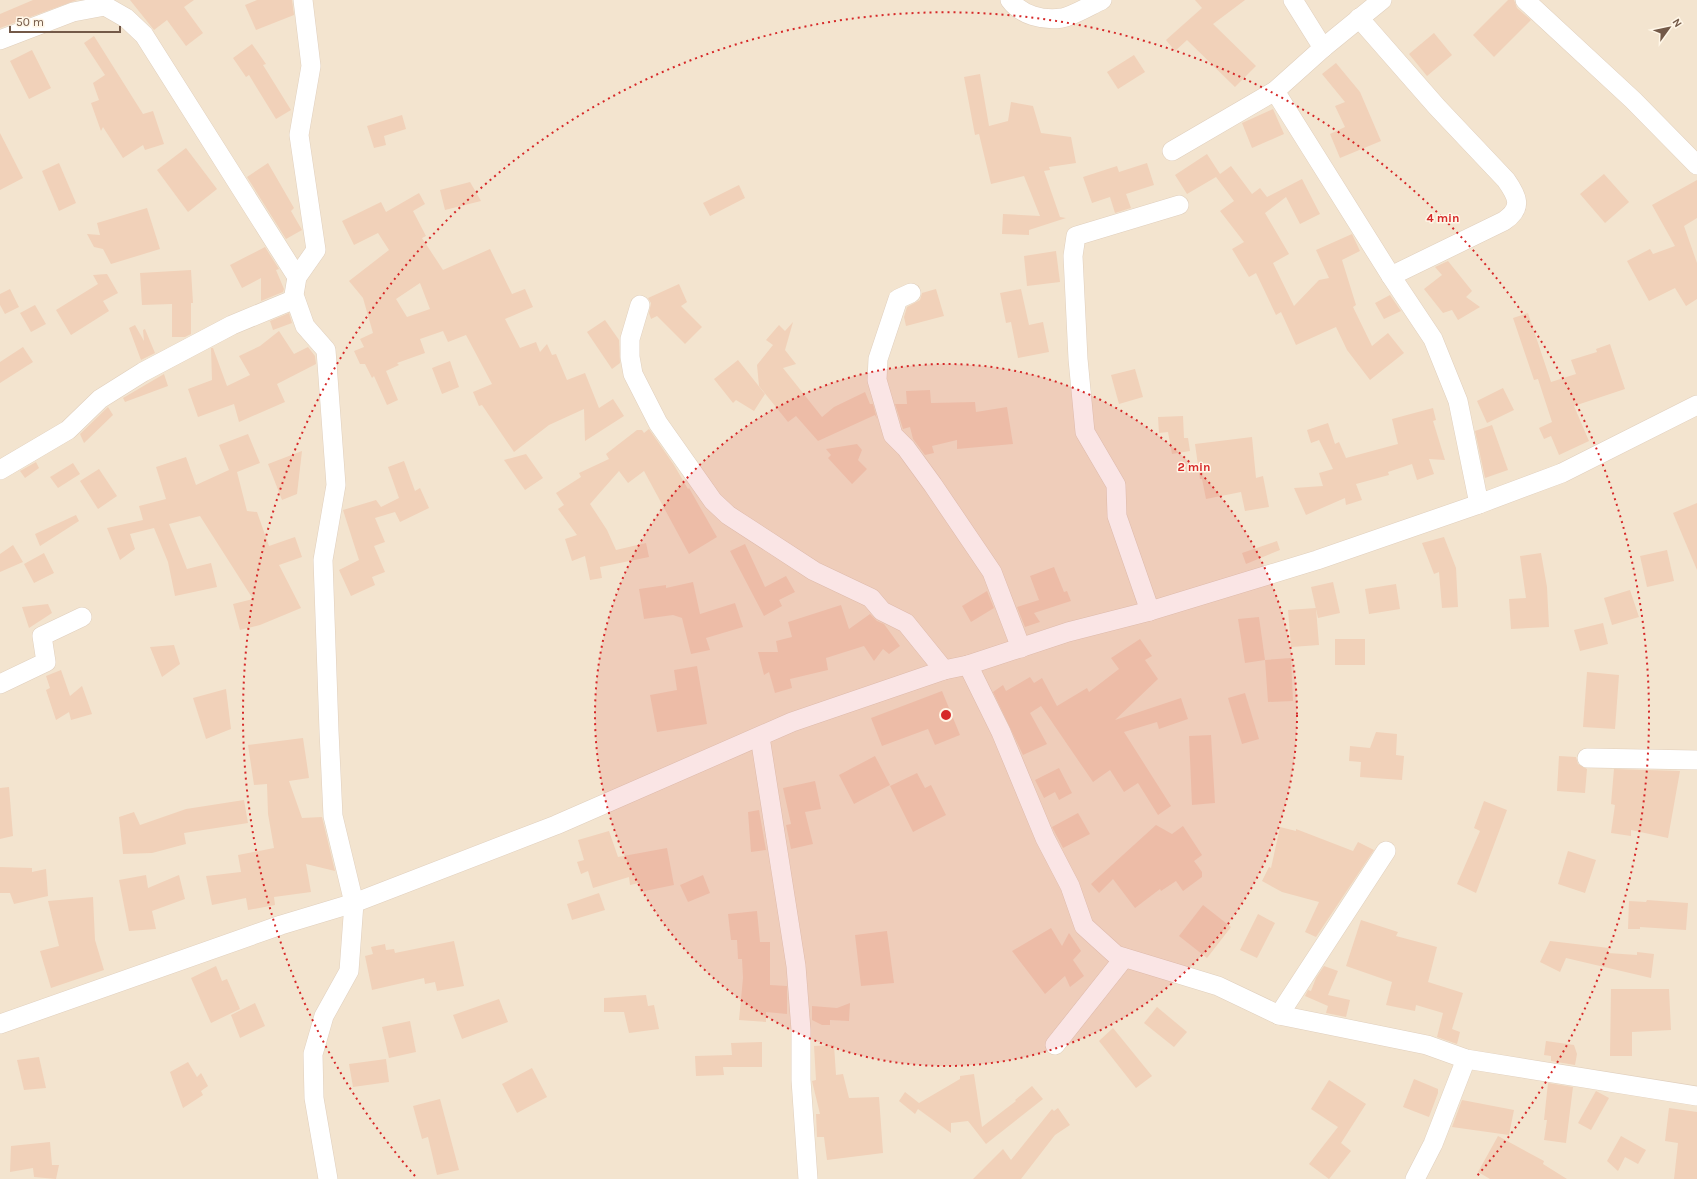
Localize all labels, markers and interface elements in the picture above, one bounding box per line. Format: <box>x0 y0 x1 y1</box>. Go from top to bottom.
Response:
scale bar <box>10 8 120 34</box>
north arrow <box>1649 8 1689 48</box>
text: 50 m <box>16 15 44 29</box>
text: N <box>1669 16 1685 30</box>
text: 4 min <box>1427 211 1459 225</box>
text: 2 min <box>1177 460 1211 474</box>
centre of rings <box>939 708 953 722</box>

